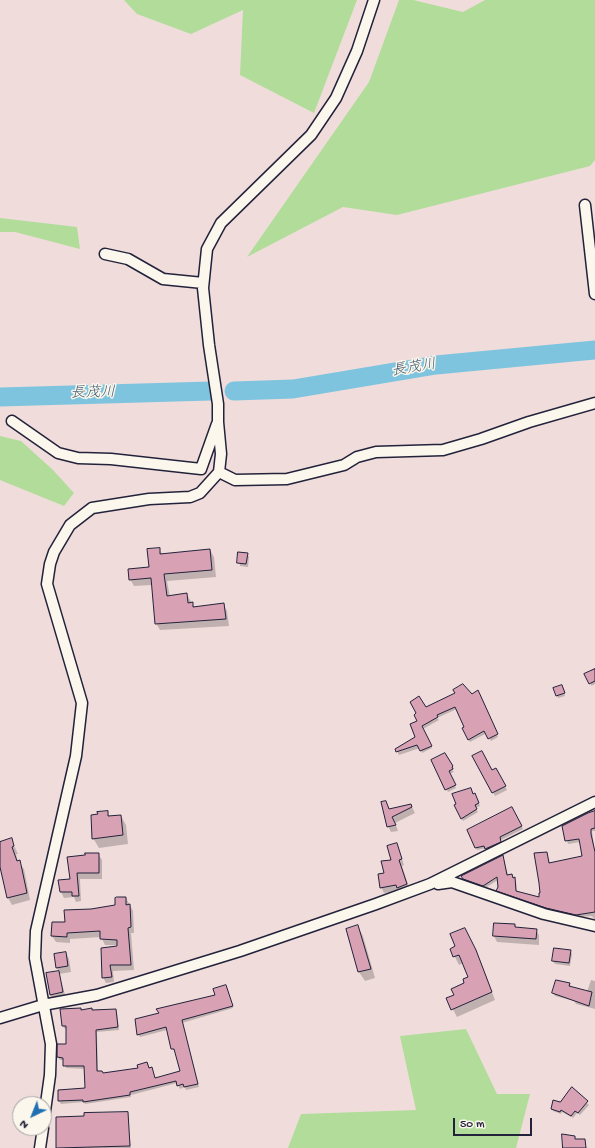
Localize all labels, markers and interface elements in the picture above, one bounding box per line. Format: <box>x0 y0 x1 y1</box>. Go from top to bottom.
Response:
water label: 長茂川 <box>390 357 438 381</box>
water label: 長茂川 <box>70 385 116 403</box>
north arrow <box>12 1096 52 1136</box>
scale bar <box>455 1110 534 1136</box>
text: N <box>18 1117 31 1131</box>
text: 50 m <box>460 1118 485 1132</box>

